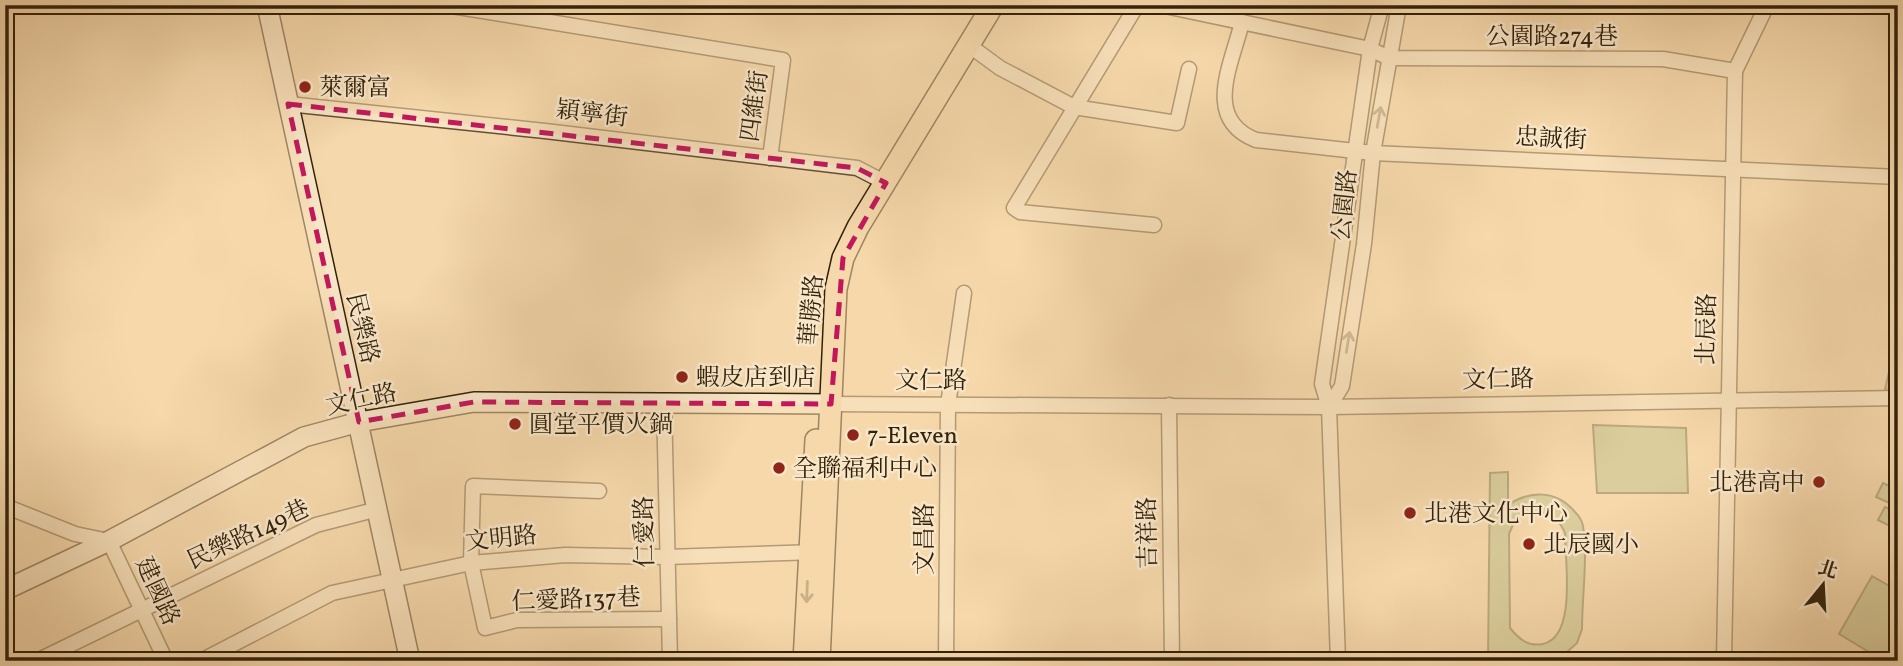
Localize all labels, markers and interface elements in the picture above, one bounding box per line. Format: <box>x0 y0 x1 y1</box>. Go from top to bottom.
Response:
street label: 公園路274巷 <box>1486 21 1618 55</box>
street label: 四維街 <box>734 68 778 144</box>
place label: 萊爾富 <box>319 72 391 106</box>
marker: 萊爾富 <box>297 79 313 95</box>
street label: 穎寧街 <box>554 94 630 136</box>
one-way arrow <box>1373 106 1386 129</box>
street label: 忠誠街 <box>1514 121 1588 159</box>
street label: 公園路 <box>1325 168 1367 243</box>
street label: 華勝路 <box>793 273 833 348</box>
street label: 民樂路 <box>336 290 386 367</box>
street label: 北辰路 <box>1690 293 1726 365</box>
one-way arrow <box>1342 331 1355 354</box>
place label: 蝦皮店到店 <box>696 362 816 396</box>
street label: 文仁路 <box>1462 363 1534 399</box>
street label: 文仁路 <box>895 365 967 399</box>
marker: 蝦皮店到店 <box>674 369 690 385</box>
street label: 文仁路 <box>323 377 400 425</box>
place label: 圓堂平價火鍋 <box>529 409 673 443</box>
marker: 圓堂平價火鍋 <box>507 416 523 432</box>
place label: 7-Eleven <box>867 420 958 454</box>
marker: 7-Eleven <box>845 427 861 443</box>
place label: 全聯福利中心 <box>793 453 937 487</box>
marker: 全聯福利中心 <box>771 460 787 476</box>
place label: 北港高中 <box>1709 467 1805 501</box>
marker: 北港高中 <box>1811 474 1827 490</box>
street label: 民樂路149巷 <box>182 493 316 579</box>
street label: 仁愛路 <box>628 496 664 568</box>
street label: 吉祥路 <box>1131 497 1167 569</box>
place label: 北港文化中心 <box>1424 498 1568 532</box>
street label: 文昌路 <box>909 503 943 575</box>
marker: 北港文化中心 <box>1402 505 1418 521</box>
street label: 文明路 <box>464 519 539 561</box>
place label: 北辰國小 <box>1543 529 1639 563</box>
marker: 北辰國小 <box>1521 536 1537 552</box>
north arrow <box>1787 550 1857 620</box>
street label: 建國路 <box>126 552 187 632</box>
text: 北 <box>1815 555 1841 586</box>
one-way arrow <box>800 581 813 604</box>
street label: 仁愛路137巷 <box>511 582 641 620</box>

